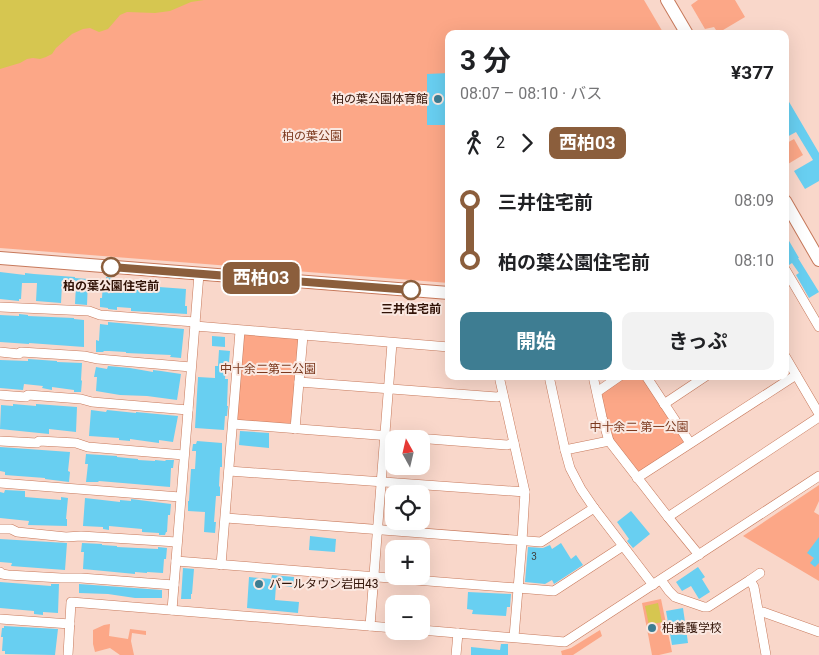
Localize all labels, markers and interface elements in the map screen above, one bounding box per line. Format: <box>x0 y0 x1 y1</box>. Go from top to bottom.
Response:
text: 3 分 <box>460 44 511 77</box>
text: ¥377 <box>731 61 774 84</box>
text: 08:07 – 08:10 · バス <box>460 84 602 103</box>
place label: 柏の葉公園体育館 <box>332 92 428 106</box>
marker: 柏の葉公園体育館 <box>432 93 444 105</box>
park label: 柏の葉公園 <box>282 129 342 143</box>
icon: walk <box>460 129 488 157</box>
icon: forward <box>513 129 541 157</box>
text: 西柏03 <box>559 132 616 153</box>
text: 2 <box>496 133 505 152</box>
text: 三井住宅前 <box>498 191 593 214</box>
text: 08:09 <box>734 191 774 210</box>
text: 柏の葉公園住宅前 <box>498 251 650 274</box>
text: 08:10 <box>734 251 774 270</box>
marker: 柏の葉公園住宅前 <box>101 257 121 277</box>
line badge: 西柏03 <box>226 262 296 294</box>
text: 西柏03 <box>233 267 289 288</box>
place label: 柏の葉公園住宅前 <box>63 279 159 293</box>
marker: 三井住宅前 <box>401 280 421 300</box>
place label: 三井住宅前 <box>381 302 441 316</box>
button: 開始 <box>460 312 612 370</box>
button: きっぷ <box>622 312 774 370</box>
park label: 中十余二第二公園 <box>220 362 316 376</box>
park label: 中十余二 第一公園 <box>590 420 688 434</box>
north arrow <box>385 430 430 475</box>
map controls <box>385 430 430 640</box>
button: locate <box>385 485 430 530</box>
button: + <box>385 540 430 585</box>
house number: 3 <box>531 551 537 562</box>
place label: パールタウン岩田43 <box>269 577 379 591</box>
marker: パールタウン岩田43 <box>253 578 265 590</box>
button: − <box>385 595 430 640</box>
place label: 柏養護学校 <box>662 621 722 635</box>
marker: 柏養護学校 <box>646 622 658 634</box>

